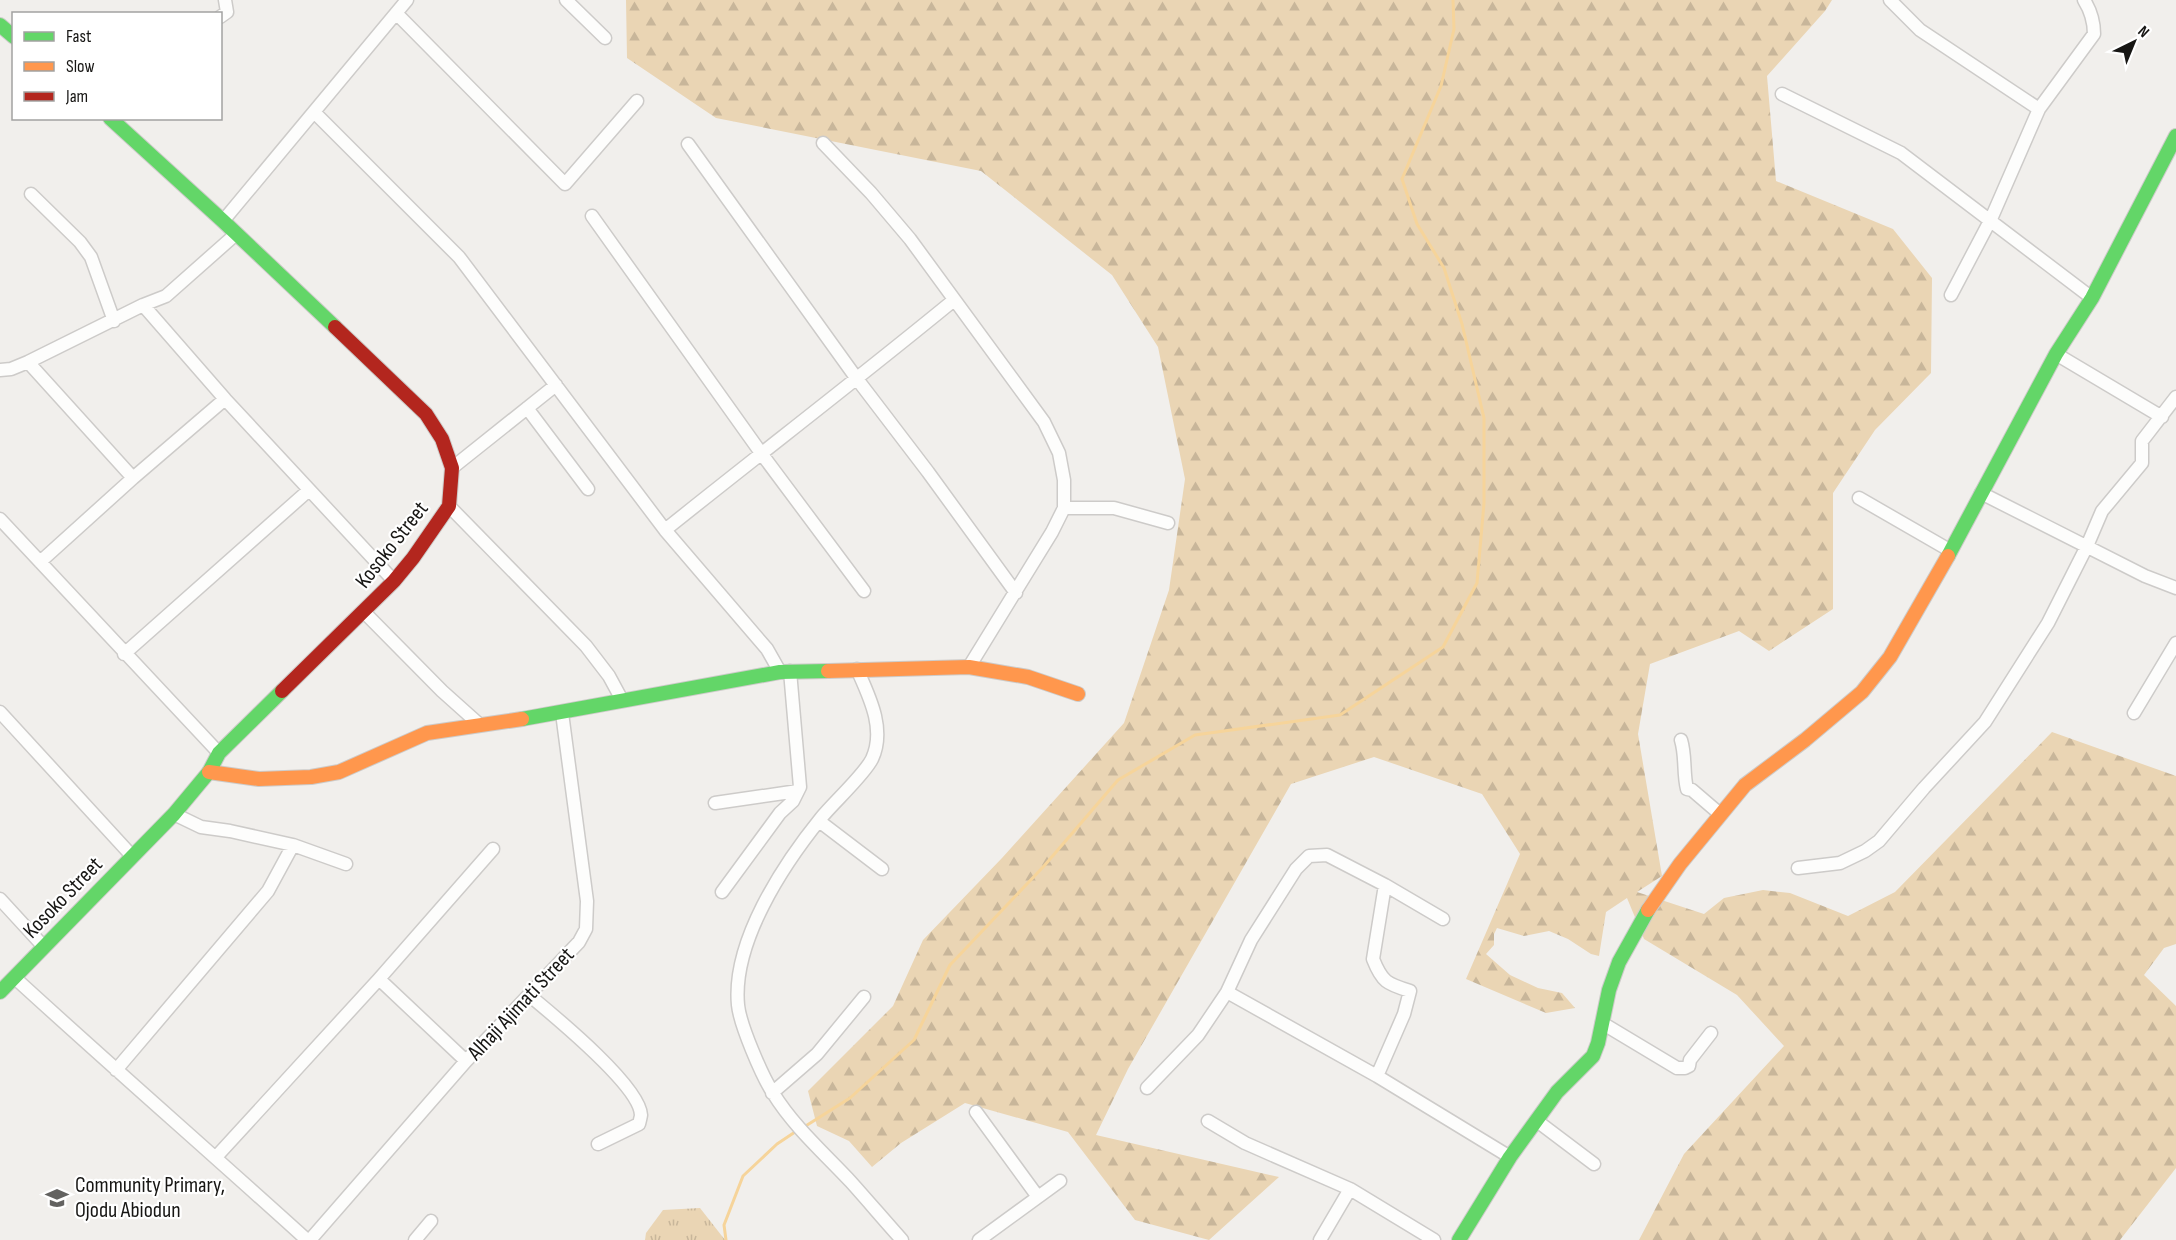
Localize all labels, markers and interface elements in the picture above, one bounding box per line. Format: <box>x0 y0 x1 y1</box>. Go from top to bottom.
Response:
legend <box>12 12 222 120</box>
north arrow <box>2104 12 2164 72</box>
text: N <box>2134 22 2153 42</box>
text: Fast <box>66 26 92 47</box>
text: Slow <box>66 56 95 77</box>
text: Jam <box>65 86 88 107</box>
street label: Kosoko Street <box>350 496 434 594</box>
street label: Kosoko Street <box>18 851 109 944</box>
street label: Alhaji Ajimati Street <box>461 942 580 1067</box>
place label: Community Primary, Ojodu Abiodun <box>75 1172 225 1224</box>
school or university icon: Community Primary, Ojodu Abiodun <box>44 1185 70 1211</box>

